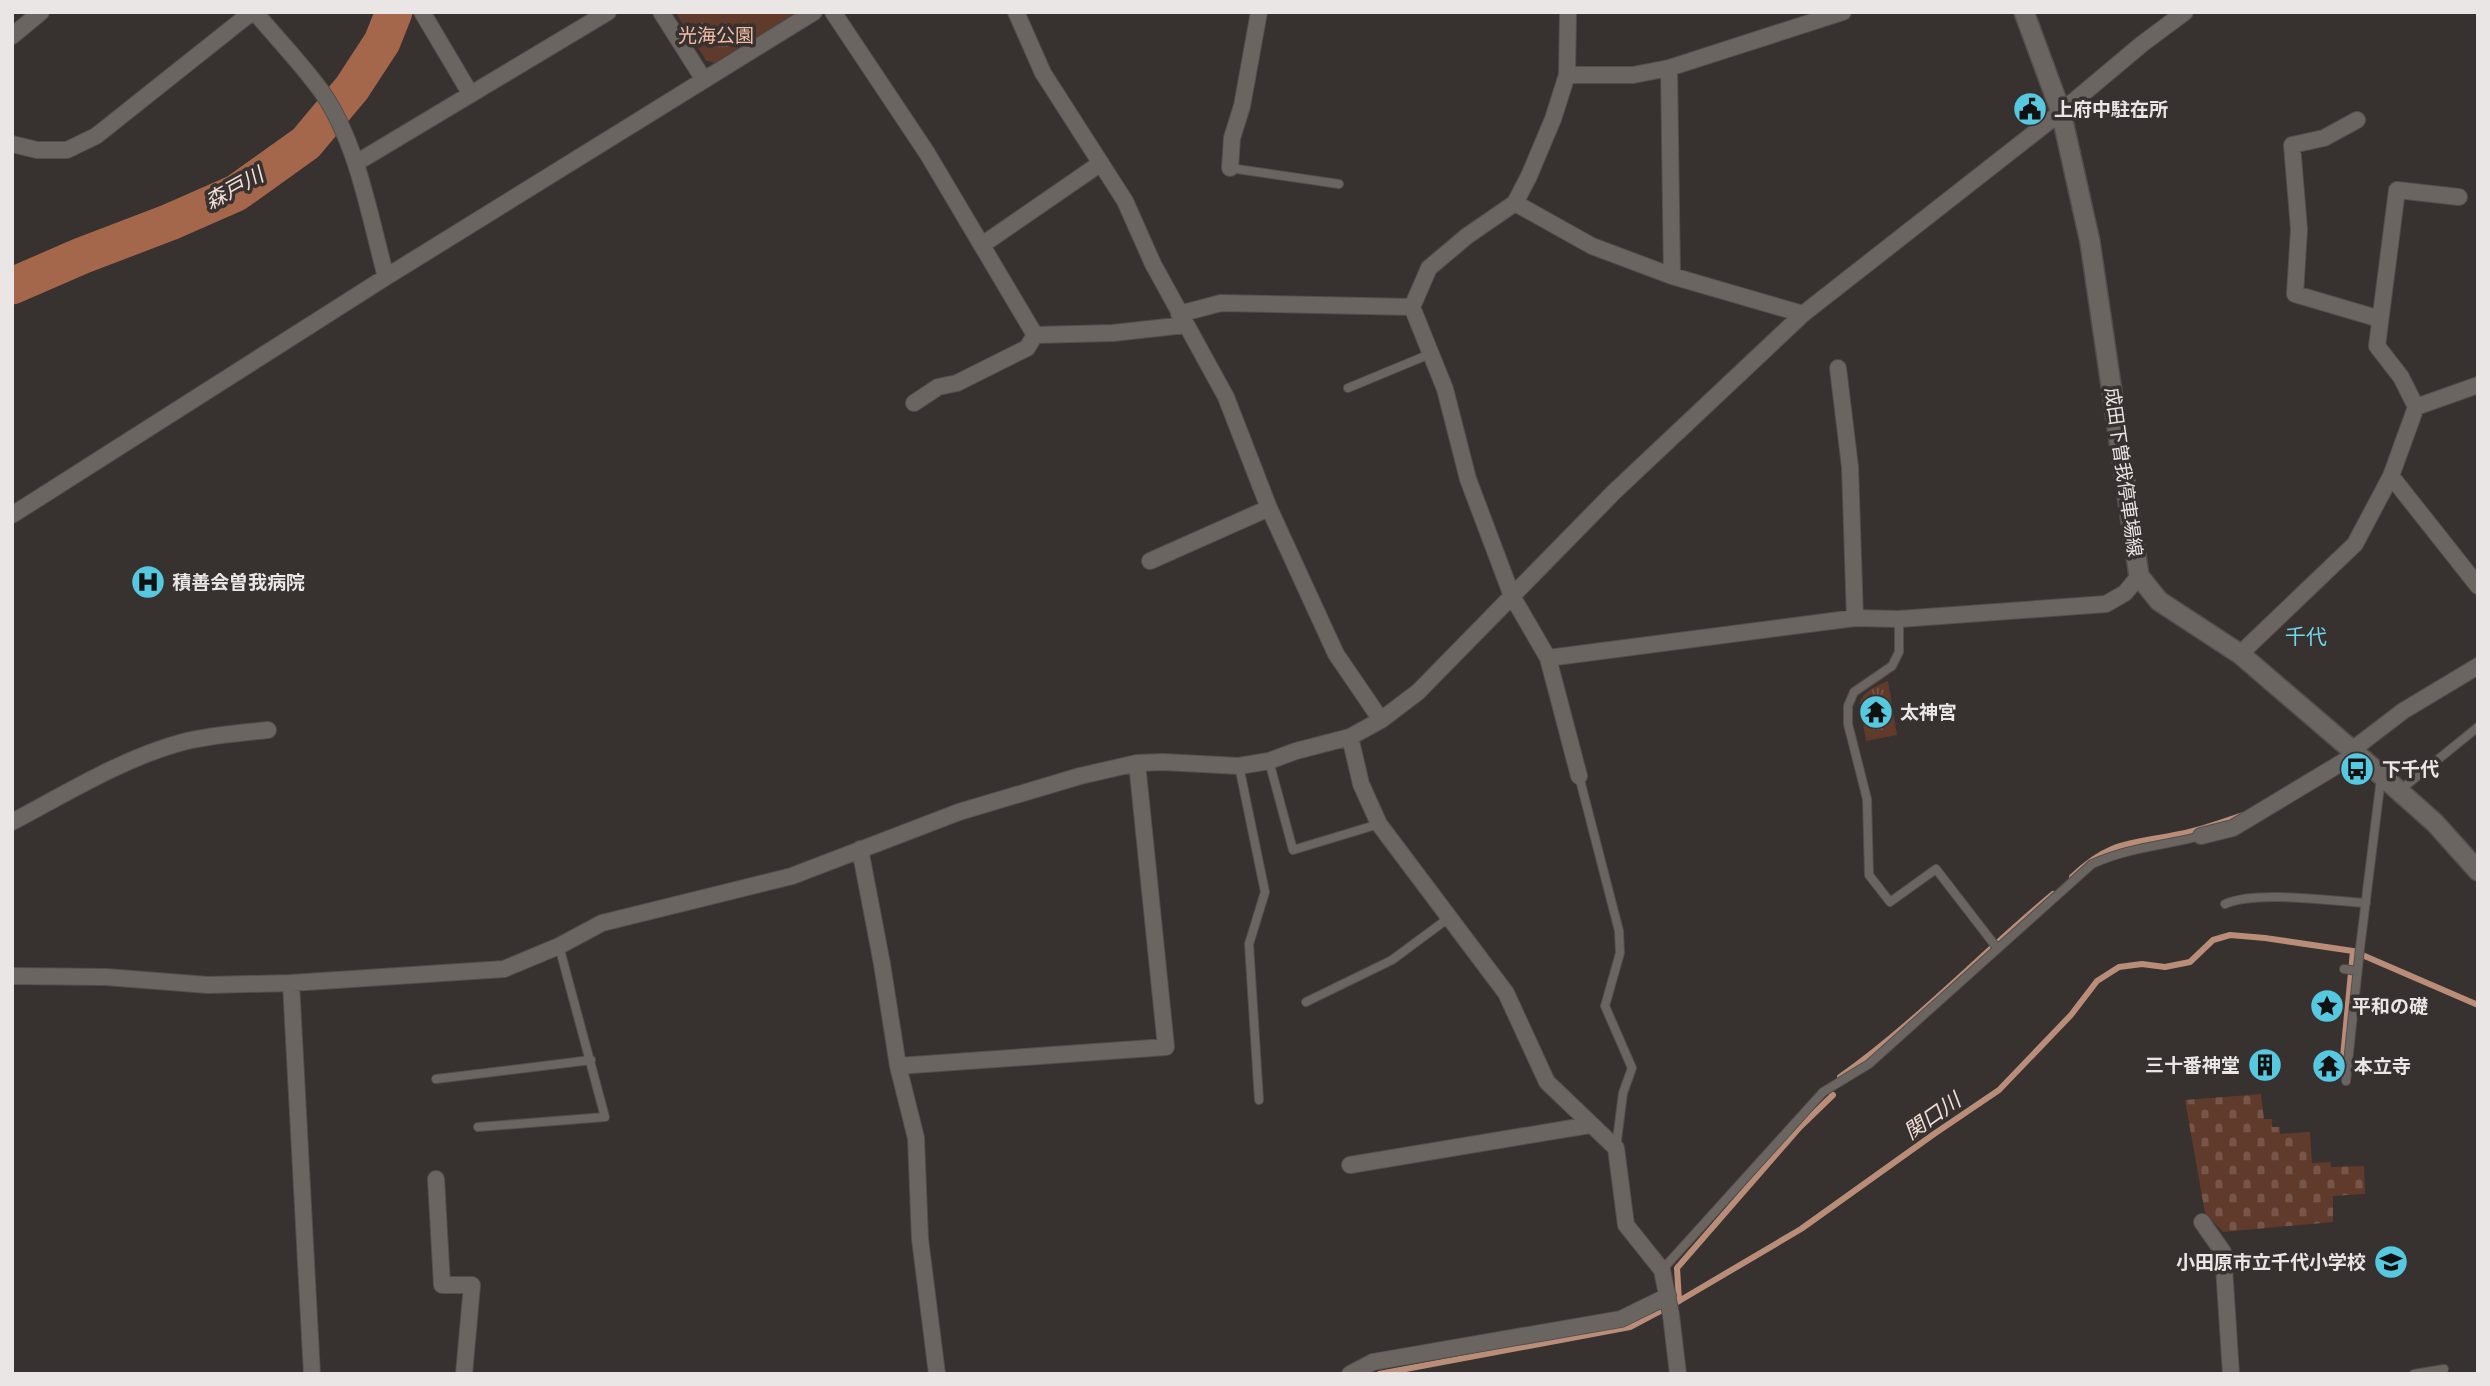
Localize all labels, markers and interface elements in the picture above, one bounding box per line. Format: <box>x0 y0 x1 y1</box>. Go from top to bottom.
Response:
park label: 光海公園 <box>678 23 754 47</box>
public building icon: 上府中駐在所 <box>2011 90 2049 128</box>
place label: 上府中駐在所 <box>2054 97 2168 121</box>
water label: 森戸川 <box>200 160 270 215</box>
street label: 成田下曽我停車場線 <box>2100 386 2148 558</box>
hospital icon: 積善会曽我病院 <box>129 563 167 601</box>
place label: 積善会曽我病院 <box>172 570 305 594</box>
district label: 千代 <box>2285 623 2327 650</box>
temple icon: 太神宮 <box>1857 693 1895 731</box>
place label: 太神宮 <box>1900 700 1957 724</box>
bus stop icon: 下千代 <box>2338 750 2376 788</box>
place label: 下千代 <box>2382 757 2439 781</box>
place icon: 平和の礎 <box>2308 987 2346 1025</box>
place label: 平和の礎 <box>2352 994 2428 1018</box>
building icon: 三十番神堂 <box>2246 1046 2284 1084</box>
temple icon: 本立寺 <box>2310 1047 2348 1085</box>
place label: 三十番神堂 <box>2145 1053 2240 1077</box>
place label: 本立寺 <box>2354 1054 2411 1078</box>
water label: 関口川 <box>1898 1086 1967 1145</box>
school or university icon: 小田原市立千代小学校 <box>2372 1243 2410 1281</box>
place label: 小田原市立千代小学校 <box>2176 1250 2366 1274</box>

